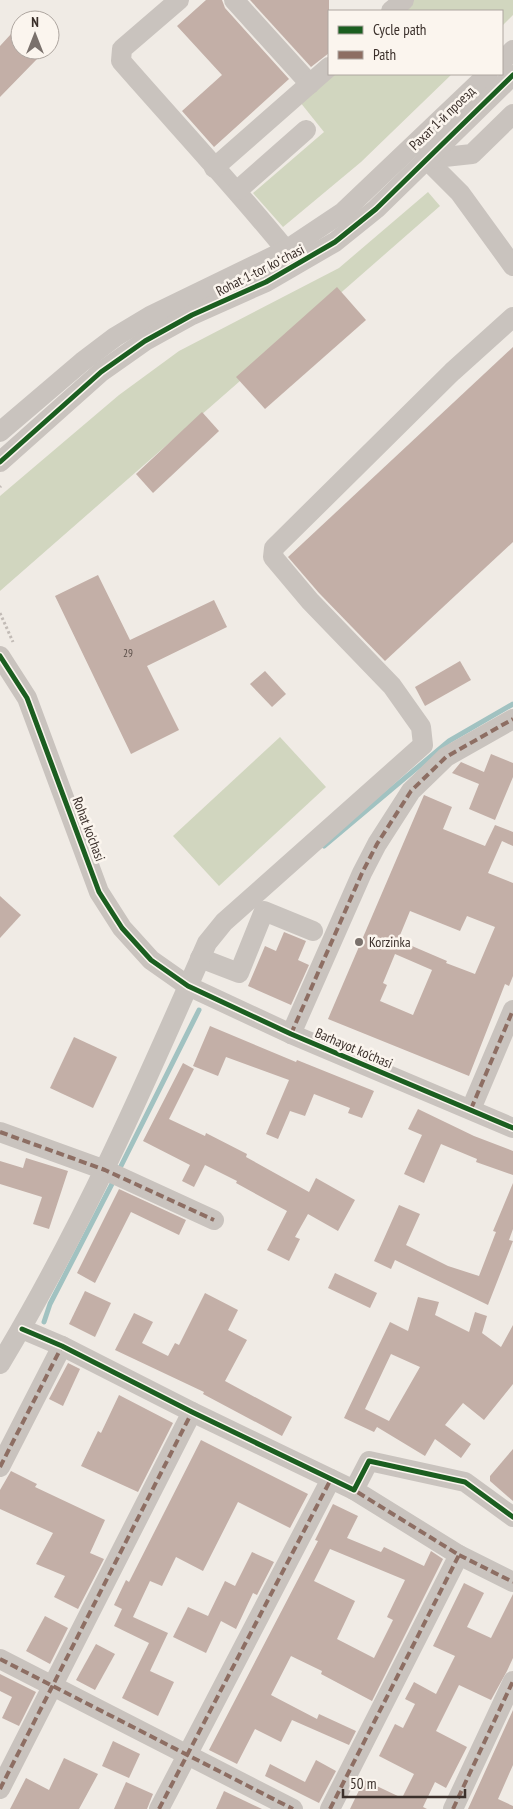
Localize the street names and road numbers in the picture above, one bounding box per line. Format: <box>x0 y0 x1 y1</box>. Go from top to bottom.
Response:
street label: Рахат 1-й проезд <box>405 82 479 154</box>
street label: Rohat 1-tor koʻchasi <box>213 240 307 300</box>
street label: Rohat ko'chasi <box>69 794 109 864</box>
street label: Barhayot ko'chasi <box>312 1024 396 1072</box>

